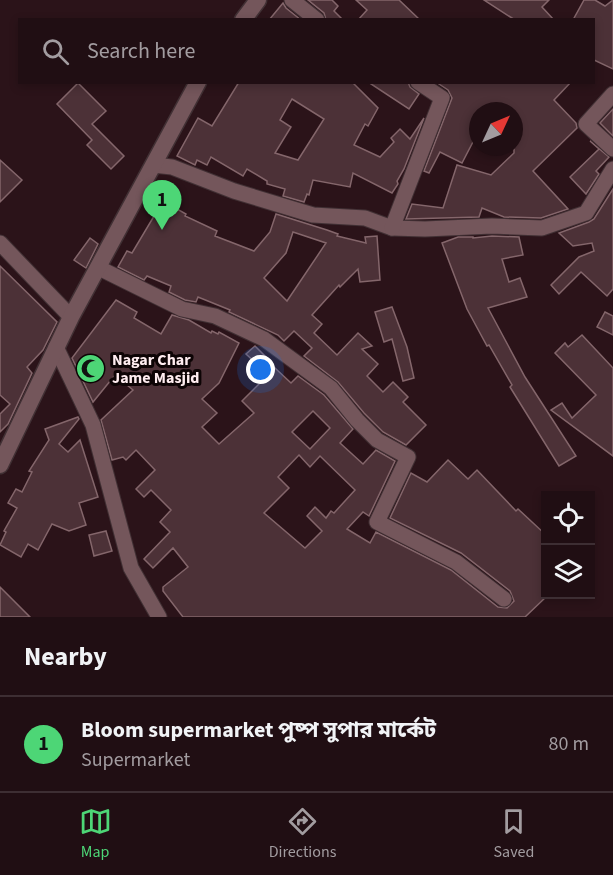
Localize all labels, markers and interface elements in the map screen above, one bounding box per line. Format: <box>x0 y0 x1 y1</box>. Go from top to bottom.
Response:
search box <box>18 18 595 84</box>
icon: search <box>39 35 72 68</box>
text: Search here <box>87 35 195 67</box>
north arrow <box>469 102 523 156</box>
pin: 1 <box>142 180 182 230</box>
place label: Nagar Char Jame Masjid <box>112 349 200 389</box>
mosque icon: Nagar Char Jame Masjid <box>75 352 107 384</box>
your location <box>246 355 275 384</box>
map controls <box>541 491 595 599</box>
button: locate <box>541 491 595 545</box>
button: layers <box>541 545 595 599</box>
text: Nearby <box>24 638 107 675</box>
text: Bloom supermarket পুষ্প সুপার মার্কেট <box>81 714 436 746</box>
text: 1 <box>38 730 49 758</box>
text: 80 m <box>549 730 589 758</box>
text: Supermarket <box>81 746 190 774</box>
tab: Map <box>79 805 112 863</box>
tab: Directions <box>269 805 336 863</box>
tab: Saved <box>494 805 534 863</box>

